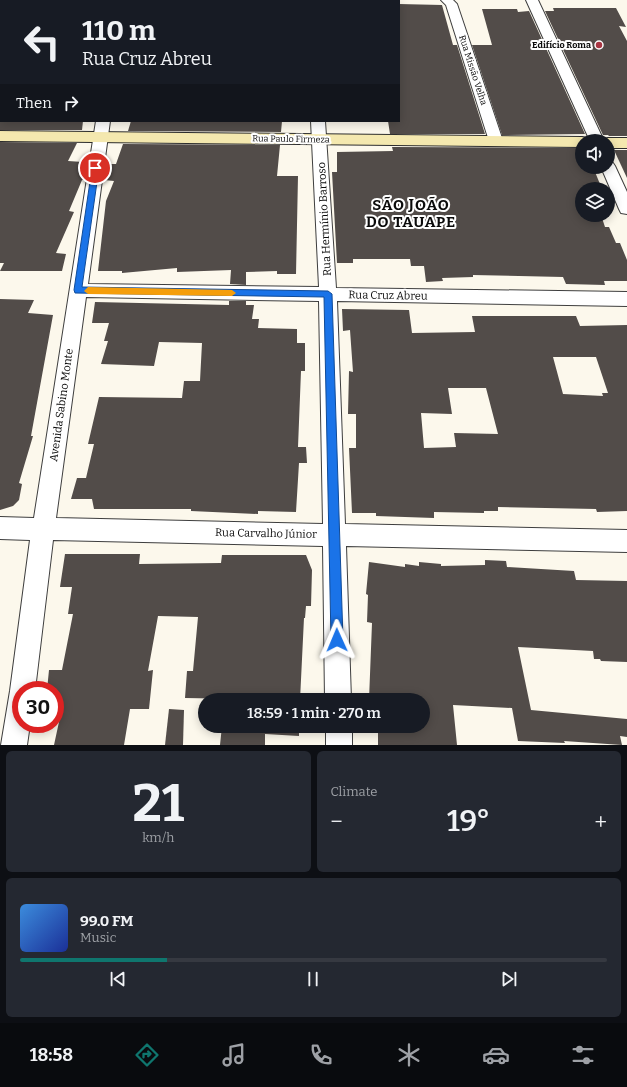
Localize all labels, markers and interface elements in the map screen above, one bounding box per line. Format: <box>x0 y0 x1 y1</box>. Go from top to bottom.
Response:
text: 110 m <box>82 14 156 47</box>
icon: left <box>16 16 68 68</box>
street label: Rua Missão Velha <box>457 34 489 106</box>
place label: Edifício Roma <box>532 40 591 50</box>
marker: Edifício Roma <box>594 40 604 50</box>
text: Rua Cruz Abreu <box>82 48 212 70</box>
icon: right <box>60 92 82 114</box>
text: Then <box>16 94 52 112</box>
street label: Rua Paulo Firmeza <box>252 133 330 145</box>
map controls <box>575 134 615 222</box>
button: sound <box>575 134 615 174</box>
pin <box>78 151 112 185</box>
icon: arrive <box>84 157 106 179</box>
street label: Rua Hermínio Barroso <box>315 162 334 276</box>
button: layers <box>575 182 615 222</box>
district label: SÃO JOÃO DO TAUAPE <box>366 196 456 231</box>
street label: Rua Cruz Abreu <box>348 288 428 303</box>
street label: Avenida Sabino Monte <box>47 348 76 462</box>
street label: Rua Carvalho Júnior <box>215 526 317 541</box>
position arrow <box>316 619 358 661</box>
speed limit sign: 30 <box>12 681 64 733</box>
text: 18:59 · 1 min · 270 m <box>247 704 381 722</box>
text: 21 <box>132 772 184 835</box>
text: Climate <box>331 784 377 799</box>
text: 19° <box>447 803 490 839</box>
text: − <box>331 808 343 835</box>
text: + <box>594 808 607 835</box>
text: km/h <box>142 830 174 845</box>
text: 99.0 FM <box>80 912 133 930</box>
text: Music <box>80 930 116 945</box>
icon: previous <box>107 968 129 990</box>
icon: pause <box>302 968 324 990</box>
icon: next <box>498 968 520 990</box>
icon: directions <box>133 1041 161 1069</box>
icon: music <box>220 1041 248 1069</box>
icon: phone <box>307 1041 335 1069</box>
icon: climate <box>395 1041 423 1069</box>
icon: car <box>482 1041 510 1069</box>
icon: filters <box>569 1041 597 1069</box>
text: 18:58 <box>30 1044 73 1066</box>

